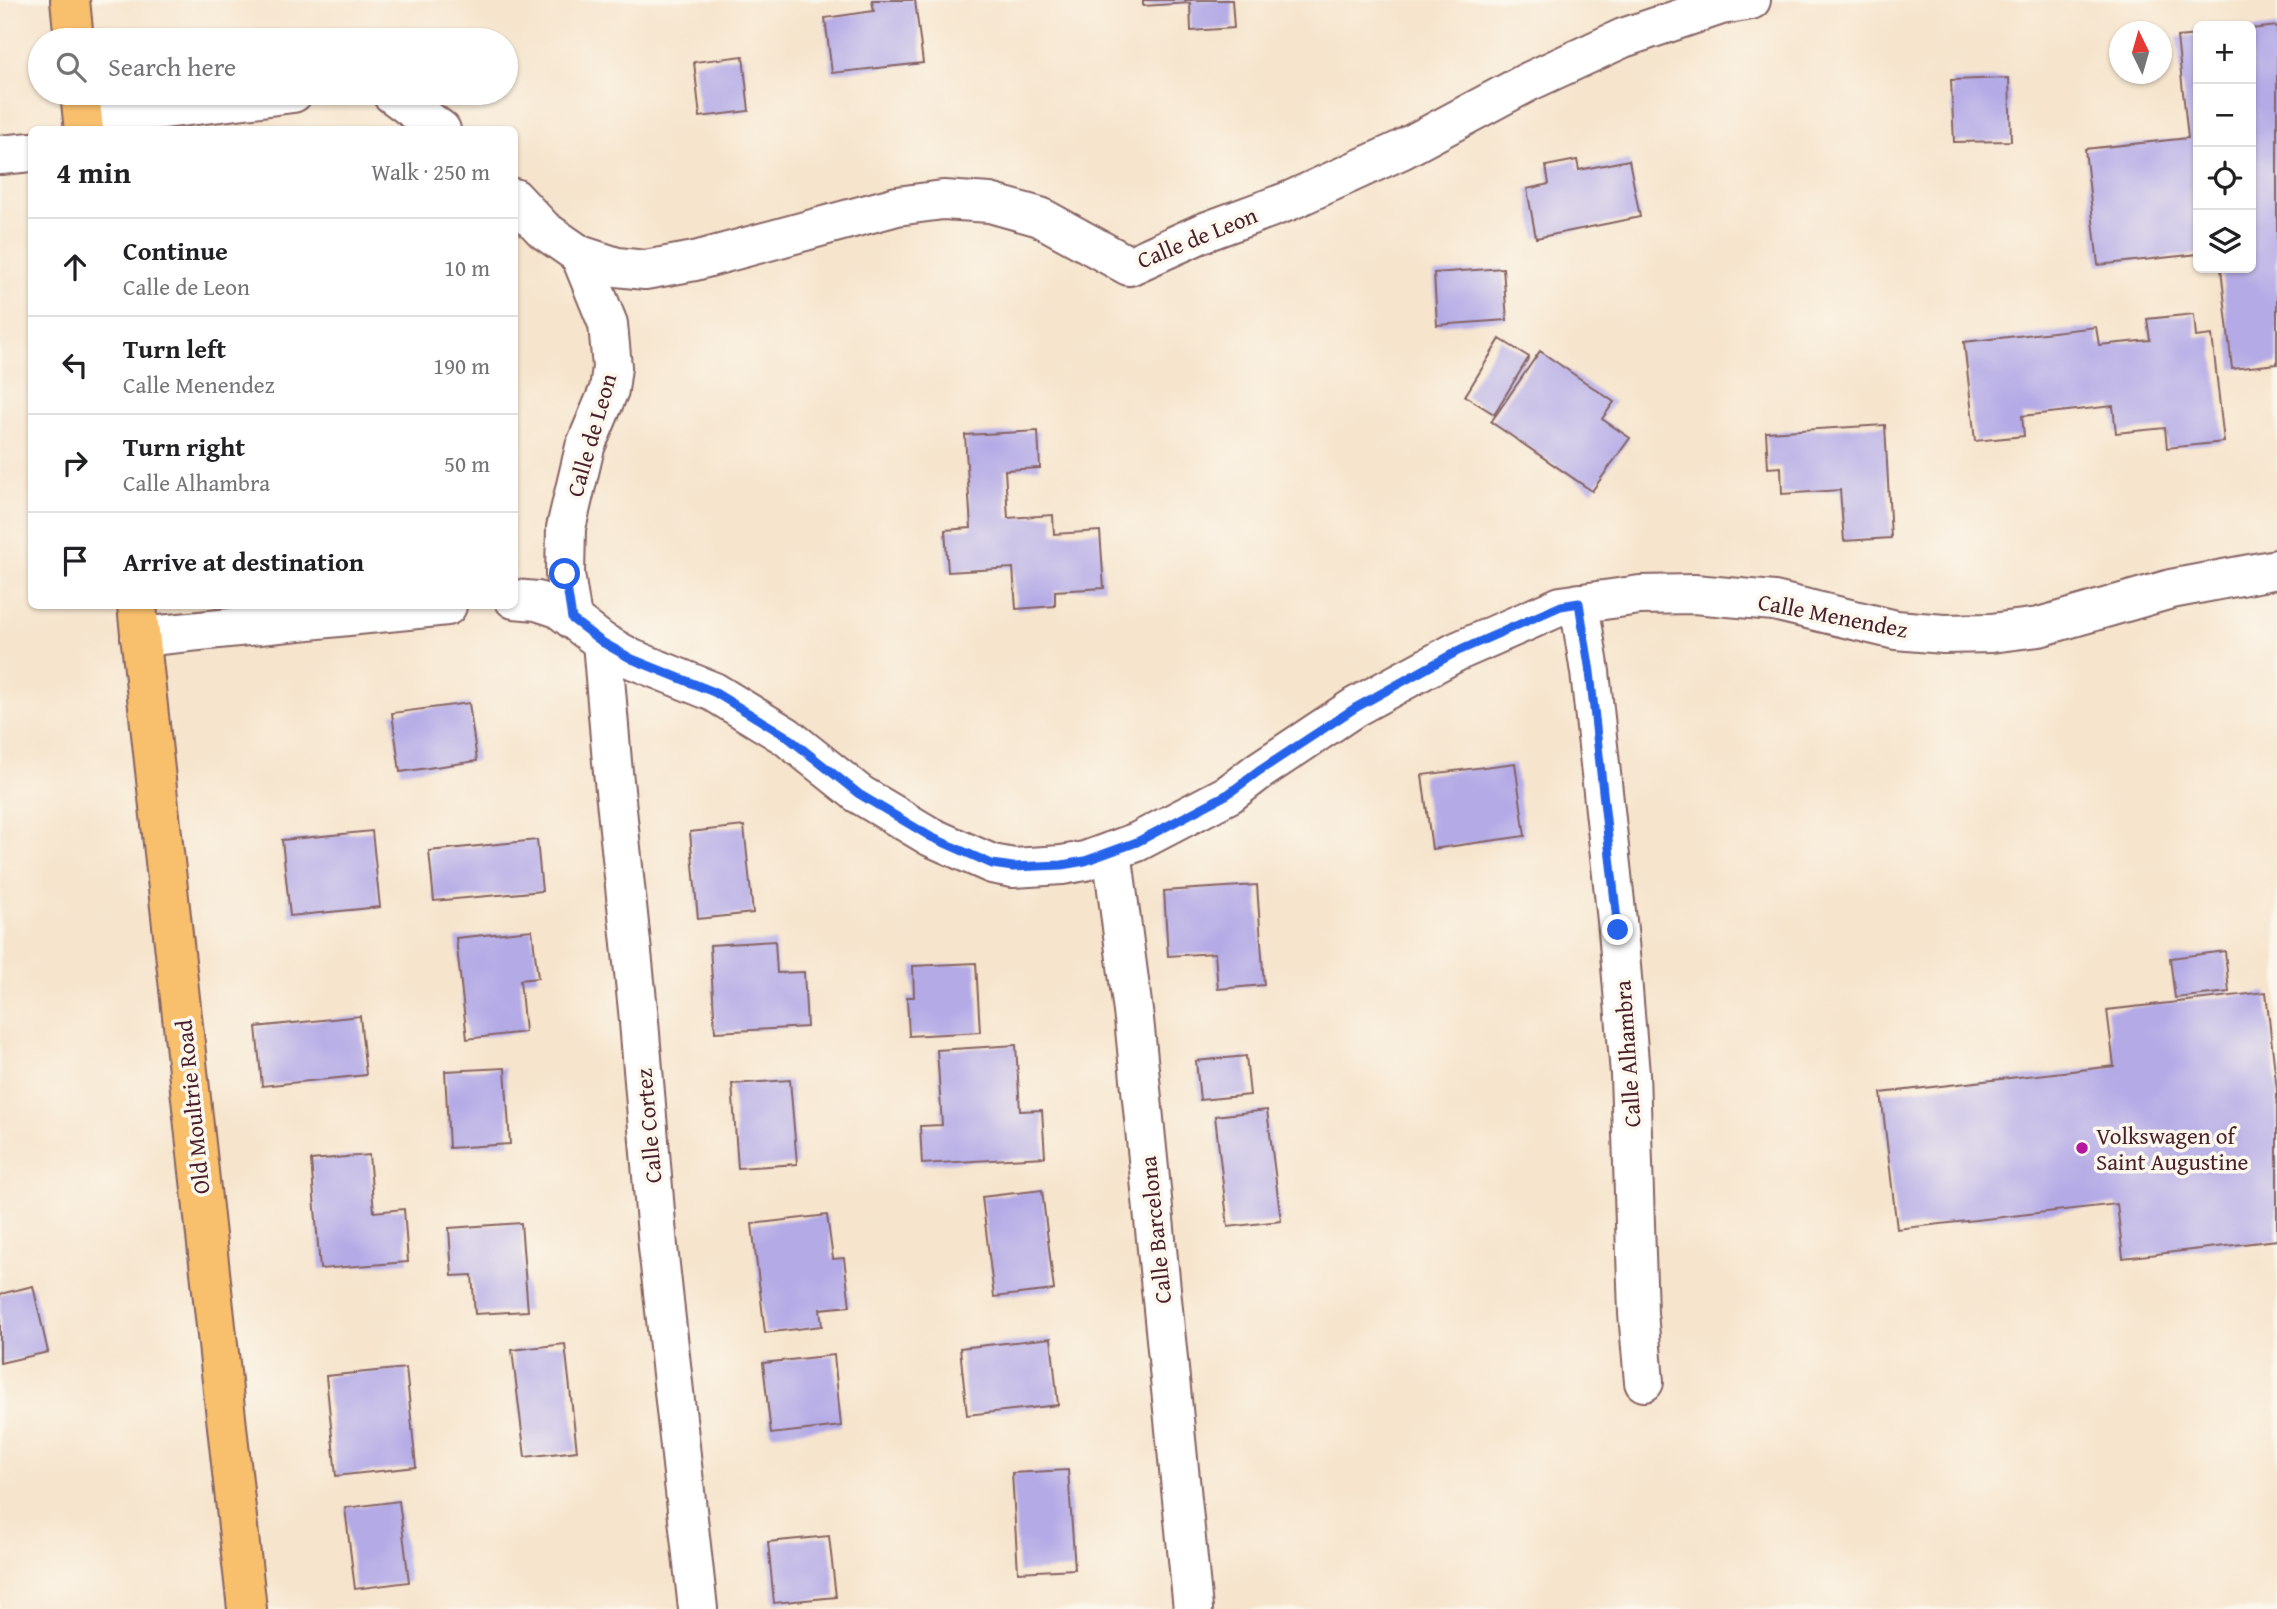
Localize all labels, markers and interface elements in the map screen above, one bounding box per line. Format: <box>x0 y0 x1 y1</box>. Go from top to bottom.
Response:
north arrow <box>2109 21 2172 84</box>
map controls <box>2193 21 2256 273</box>
button: + <box>2193 21 2256 84</box>
search box <box>28 28 518 105</box>
text: Search here <box>108 47 236 86</box>
icon: search <box>52 48 90 86</box>
button: − <box>2193 84 2256 147</box>
button: locate <box>2193 147 2256 210</box>
text: 4 min <box>56 150 131 194</box>
text: Walk · 250 m <box>371 155 490 188</box>
street label: Calle de Leon <box>1132 198 1262 276</box>
button: layers <box>2193 210 2256 273</box>
text: Continue <box>123 231 228 270</box>
icon: ahead <box>56 248 94 286</box>
text: 10 m <box>444 251 490 284</box>
text: Calle de Leon <box>123 270 250 303</box>
text: Turn left <box>123 329 226 368</box>
icon: left <box>56 346 94 384</box>
text: 190 m <box>433 349 490 382</box>
text: Calle Menendez <box>123 368 275 401</box>
street label: Calle de Leon <box>558 369 624 501</box>
text: Turn right <box>123 427 245 466</box>
icon: right <box>56 444 94 482</box>
text: 50 m <box>444 447 490 480</box>
text: Calle Alhambra <box>123 466 270 499</box>
icon: arrive <box>56 542 94 580</box>
text: Arrive at destination <box>123 542 364 581</box>
route start <box>549 558 580 589</box>
street label: Calle Menendez <box>1755 584 1911 646</box>
route end <box>1602 914 1633 945</box>
street label: Calle Alhambra <box>1605 979 1649 1129</box>
street label: Old Moultrie Road <box>166 1017 218 1196</box>
street label: Calle Cortez <box>627 1067 669 1185</box>
place label: Volkswagen of Saint Augustine <box>2096 1119 2248 1178</box>
marker: Volkswagen of Saint Augustine <box>2074 1140 2090 1156</box>
street label: Calle Barcelona <box>1131 1154 1179 1305</box>

